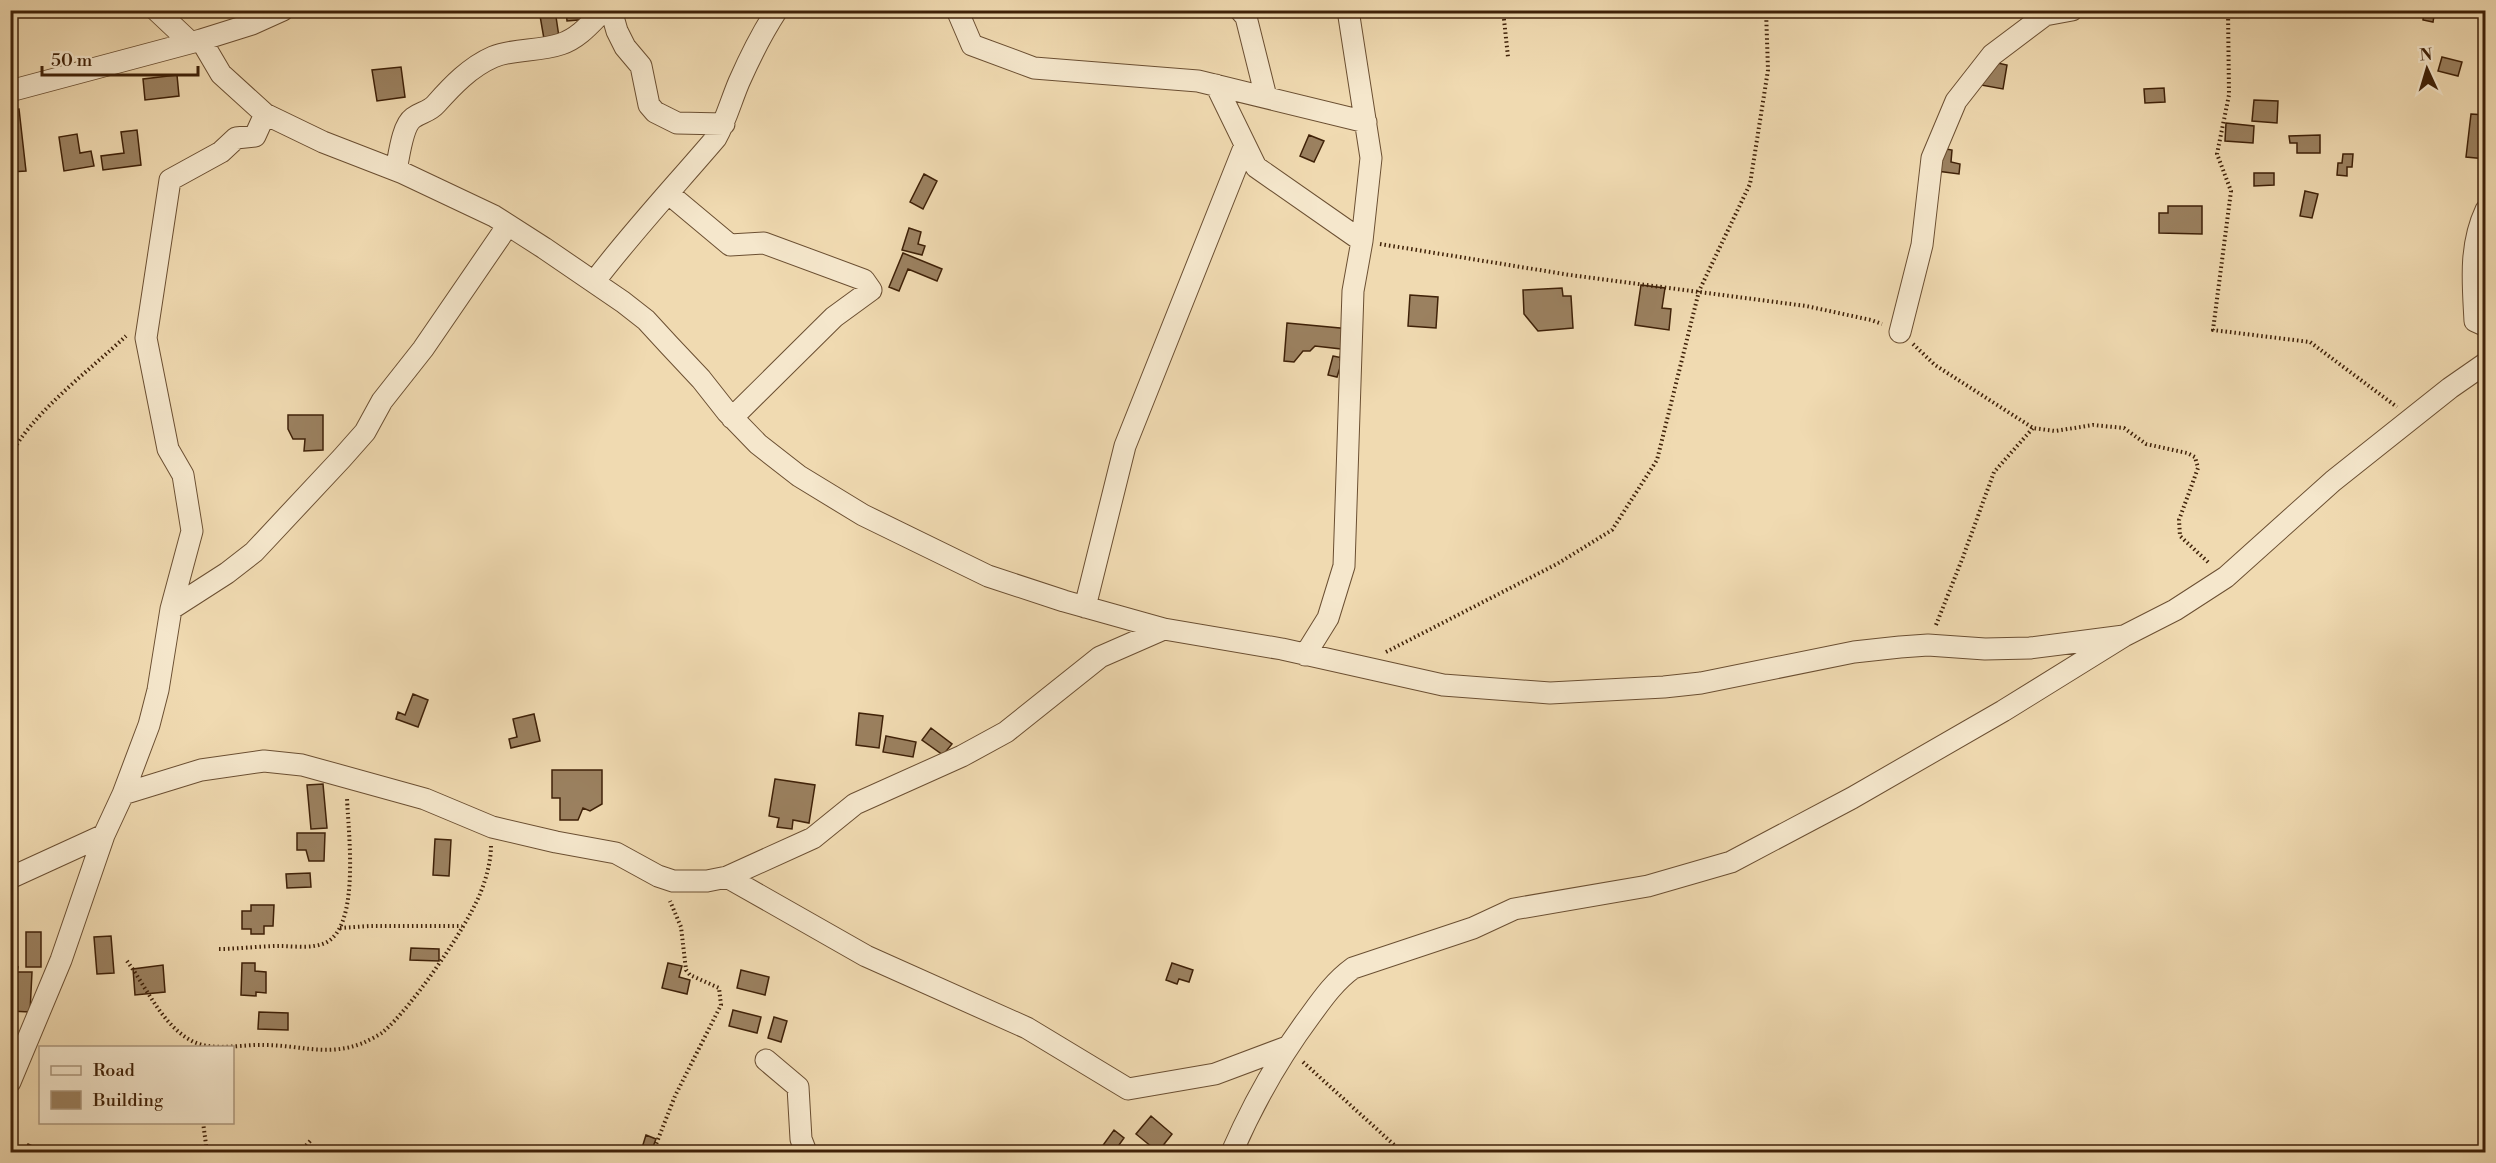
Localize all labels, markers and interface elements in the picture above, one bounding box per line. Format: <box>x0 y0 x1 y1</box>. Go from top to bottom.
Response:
scale bar <box>42 39 198 77</box>
north arrow <box>2397 39 2457 99</box>
text: N <box>2419 45 2433 65</box>
text: 50 m <box>51 49 93 72</box>
legend <box>39 1046 234 1124</box>
text: Road <box>93 1059 136 1082</box>
text: Building <box>92 1089 164 1112</box>

